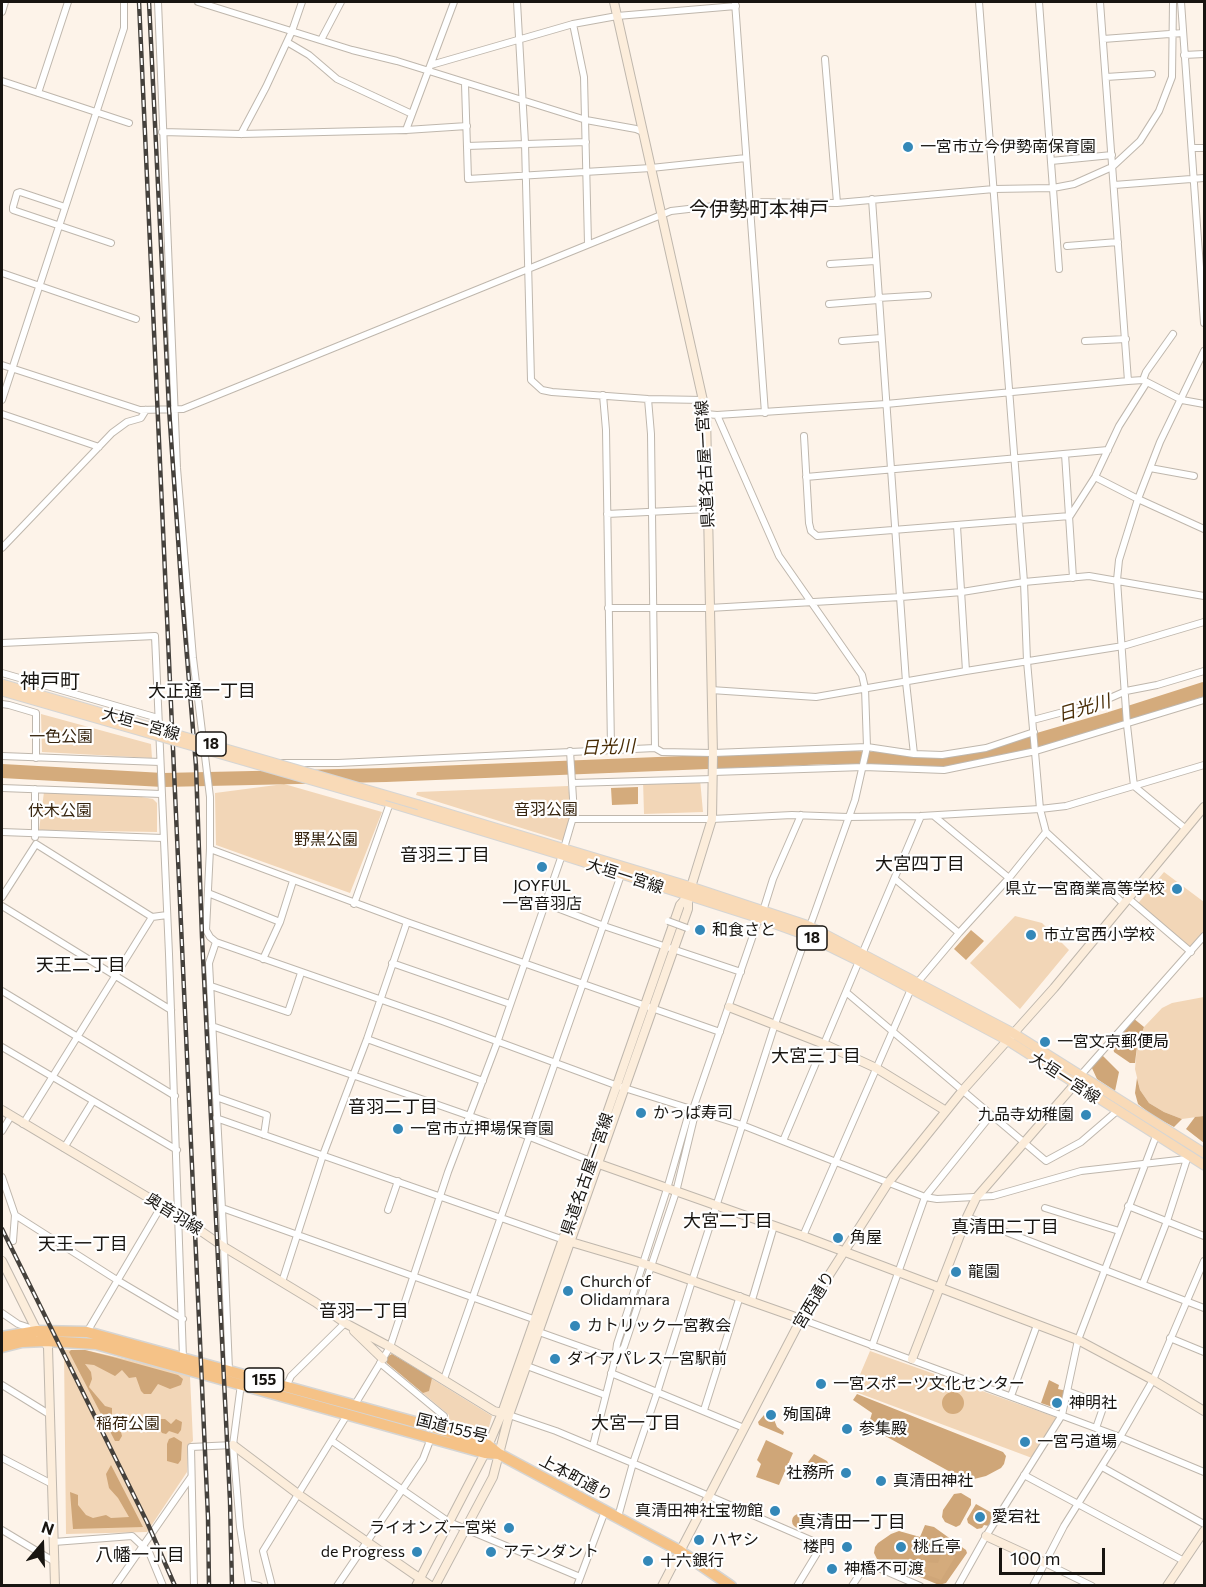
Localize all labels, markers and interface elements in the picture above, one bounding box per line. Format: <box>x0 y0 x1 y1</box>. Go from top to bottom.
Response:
place label: 一宮市立今伊勢南保育園 <box>920 137 1096 157</box>
marker: 一宮市立今伊勢南保育園 <box>901 140 915 154</box>
district label: 今伊勢町本神戸 <box>689 197 829 221</box>
street label: 県道名古屋一宮線 <box>692 400 718 528</box>
district label: 神戸町 <box>20 669 80 693</box>
district label: 大正通一丁目 <box>148 680 256 702</box>
water label: 日光川 <box>1055 690 1113 726</box>
street label: 大垣一宮線 <box>100 704 182 744</box>
park label: 一色公園 <box>29 727 93 747</box>
road number: 18 <box>196 732 226 756</box>
water label: 日光川 <box>581 735 635 759</box>
park label: 音羽公園 <box>514 800 578 820</box>
park label: 伏木公園 <box>28 801 92 821</box>
park label: 野黒公園 <box>294 830 358 850</box>
district label: 音羽三丁目 <box>400 844 490 866</box>
district label: 大宮四丁目 <box>875 853 965 875</box>
street label: 大垣一宮線 <box>584 855 666 897</box>
marker: JOYFUL 一宮音羽店 <box>535 860 549 874</box>
place label: JOYFUL 一宮音羽店 <box>502 876 582 914</box>
place label: 県立一宮商業高等学校 <box>1005 879 1165 899</box>
marker: 県立一宮商業高等学校 <box>1170 882 1184 896</box>
place label: 和食さと <box>712 920 776 940</box>
marker: 和食さと <box>693 923 707 937</box>
place label: 市立宮西小学校 <box>1043 925 1155 945</box>
road number: 18 <box>797 926 827 950</box>
marker: 市立宮西小学校 <box>1024 928 1038 942</box>
district label: 天王二丁目 <box>36 954 126 976</box>
place label: 一宮文京郵便局 <box>1057 1032 1169 1052</box>
marker: 一宮文京郵便局 <box>1038 1035 1052 1049</box>
district label: 大宮三丁目 <box>771 1045 861 1067</box>
street label: 大垣一宮線 <box>1026 1048 1104 1108</box>
district label: 音羽二丁目 <box>348 1096 438 1118</box>
place label: かっぱ寿司 <box>653 1103 733 1123</box>
place label: 九品寺幼稚園 <box>978 1105 1074 1125</box>
marker: かっぱ寿司 <box>634 1106 648 1120</box>
marker: 九品寺幼稚園 <box>1079 1108 1093 1122</box>
street label: 県道名古屋一宮線 <box>557 1110 617 1238</box>
place label: 一宮市立押場保育園 <box>410 1119 554 1139</box>
marker: 一宮市立押場保育園 <box>391 1122 405 1136</box>
street label: 奥音羽線 <box>142 1189 206 1239</box>
district label: 大宮二丁目 <box>683 1210 773 1232</box>
district label: 真清田二丁目 <box>951 1216 1059 1238</box>
place label: 角屋 <box>850 1228 882 1248</box>
marker: 角屋 <box>831 1231 845 1245</box>
district label: 天王一丁目 <box>38 1233 128 1255</box>
place label: 龍園 <box>968 1262 1000 1282</box>
marker: 龍園 <box>949 1265 963 1279</box>
street label: 宮西通り <box>789 1268 839 1332</box>
place label: Church of Olidammara <box>580 1272 670 1310</box>
marker: Church of Olidammara <box>561 1284 575 1298</box>
district label: 音羽一丁目 <box>319 1300 409 1322</box>
place label: カトリック一宮教会 <box>587 1316 731 1336</box>
marker: カトリック一宮教会 <box>568 1319 582 1333</box>
place label: ダイアパレス一宮駅前 <box>567 1349 727 1369</box>
marker: ダイアパレス一宮駅前 <box>548 1352 562 1366</box>
road number: 155 <box>244 1368 284 1392</box>
place label: 一宮スポーツ文化センター <box>833 1374 1025 1394</box>
marker: 一宮スポーツ文化センター <box>814 1377 828 1391</box>
place label: 神明社 <box>1069 1393 1117 1413</box>
marker: 神明社 <box>1050 1396 1064 1410</box>
place label: 殉国碑 <box>783 1405 831 1425</box>
marker: 殉国碑 <box>764 1408 778 1422</box>
street label: 国道155号 <box>414 1410 490 1446</box>
district label: 大宮一丁目 <box>591 1412 681 1434</box>
park label: 稲荷公園 <box>96 1414 160 1434</box>
place label: 参集殿 <box>859 1419 907 1439</box>
marker: 参集殿 <box>840 1422 854 1436</box>
place label: 一宮弓道場 <box>1037 1432 1117 1452</box>
marker: 一宮弓道場 <box>1018 1435 1032 1449</box>
street label: 上本町通り <box>536 1451 616 1505</box>
place label: 社務所 <box>786 1463 834 1483</box>
marker: 社務所 <box>839 1466 853 1480</box>
place label: 真清田神社 <box>893 1471 973 1491</box>
marker: 真清田神社 <box>874 1474 888 1488</box>
place label: 真清田神社宝物館 <box>635 1501 763 1521</box>
marker: 真清田神社宝物館 <box>768 1504 782 1518</box>
place label: 愛宕社 <box>992 1507 1040 1527</box>
marker: 愛宕社 <box>973 1510 987 1524</box>
district label: 真清田一丁目 <box>798 1511 906 1533</box>
north arrow <box>12 1515 72 1575</box>
text: N <box>39 1517 57 1538</box>
place label: ライオンズ一宮栄 <box>369 1518 497 1538</box>
marker: ライオンズ一宮栄 <box>502 1521 516 1535</box>
place label: ハヤシ <box>711 1530 759 1550</box>
marker: ハヤシ <box>692 1533 706 1547</box>
scale bar <box>1002 1536 1108 1574</box>
place label: 楼門 <box>803 1537 835 1557</box>
place label: 桃丘亭 <box>913 1537 961 1557</box>
marker: 楼門 <box>840 1540 854 1554</box>
marker: 桃丘亭 <box>894 1540 908 1554</box>
place label: de Progress <box>321 1542 405 1562</box>
place label: アテンダント <box>503 1542 599 1562</box>
district label: 八幡一丁目 <box>95 1544 185 1566</box>
marker: de Progress <box>410 1545 424 1559</box>
marker: アテンダント <box>484 1545 498 1559</box>
text: 100 m <box>1010 1547 1060 1569</box>
place label: 十六銀行 <box>660 1551 724 1571</box>
marker: 十六銀行 <box>641 1554 655 1568</box>
place label: 神橋不可渡 <box>844 1559 924 1579</box>
marker: 神橋不可渡 <box>825 1562 839 1576</box>

